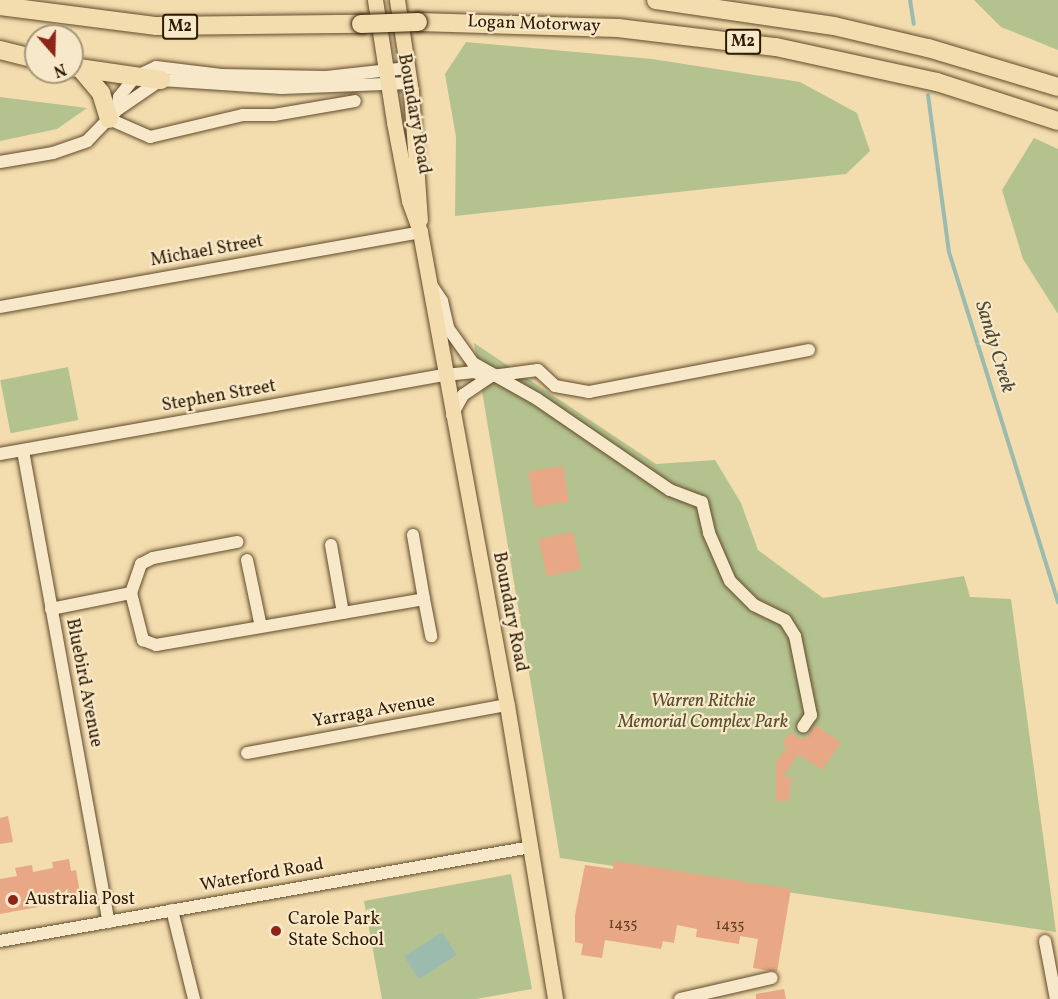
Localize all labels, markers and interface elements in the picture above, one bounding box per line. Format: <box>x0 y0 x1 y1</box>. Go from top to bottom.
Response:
street label: Logan Motorway <box>467 12 601 38</box>
road number: M2 <box>162 14 198 40</box>
north arrow <box>24 24 84 84</box>
road number: M2 <box>725 29 761 55</box>
street label: Boundary Road <box>392 52 434 176</box>
text: N <box>50 57 69 81</box>
street label: Michael Street <box>149 231 265 273</box>
water label: Sandy Creek <box>969 298 1019 396</box>
street label: Stephen Street <box>160 376 278 418</box>
street label: Boundary Road <box>487 550 531 674</box>
street label: Bluebird Avenue <box>60 617 106 749</box>
street label: Yarraga Avenue <box>311 691 437 733</box>
park label: Warren Ritchie Memorial Complex Park <box>618 692 788 734</box>
street label: Waterford Road <box>198 854 326 898</box>
place label: Australia Post <box>25 889 135 911</box>
marker: Australia Post <box>6 893 20 907</box>
place label: Carole Park State School <box>288 910 384 952</box>
house number: 1435 <box>608 916 638 934</box>
house number: 1435 <box>715 917 745 935</box>
marker: Carole Park State School <box>269 924 283 938</box>

